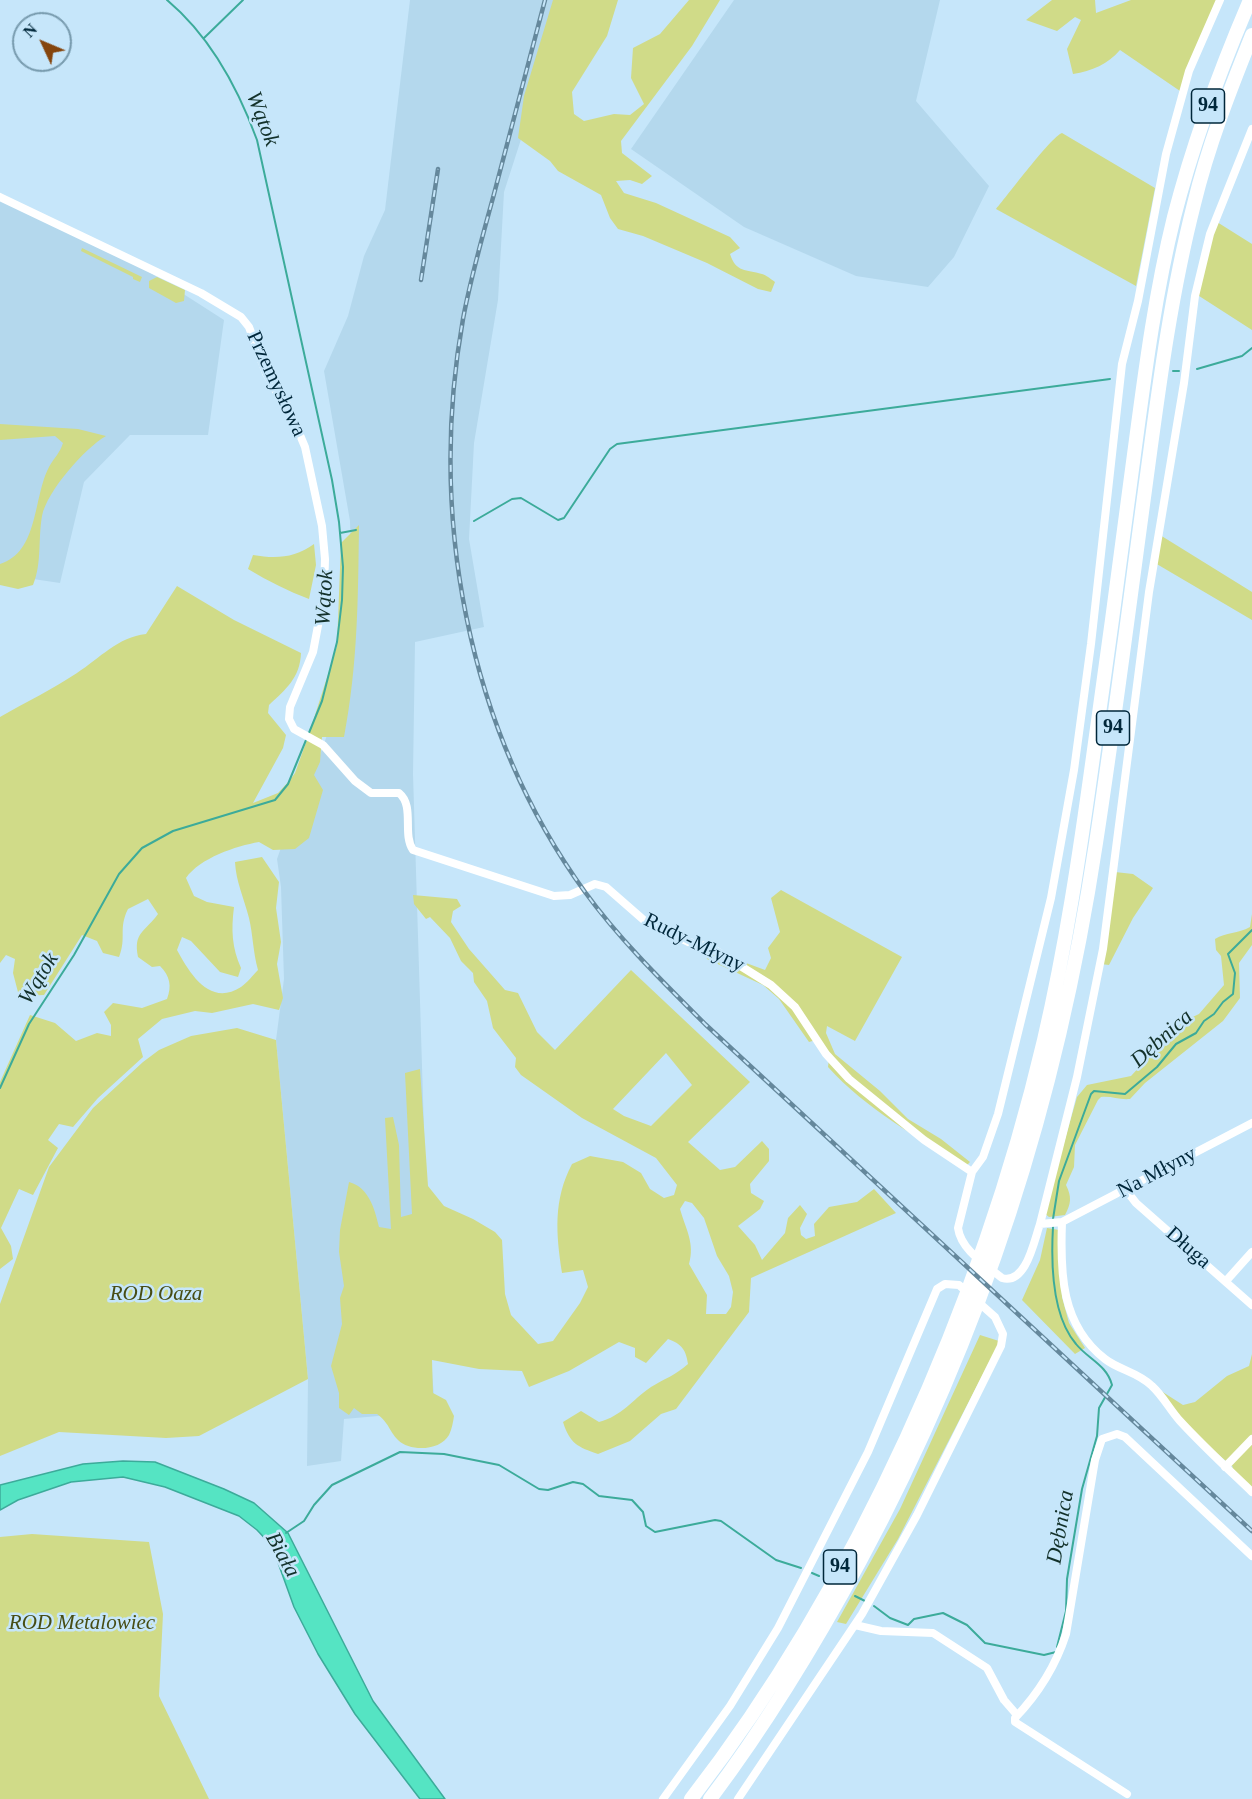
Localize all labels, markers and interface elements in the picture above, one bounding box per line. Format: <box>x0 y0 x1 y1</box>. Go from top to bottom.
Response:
north arrow <box>12 12 72 72</box>
text: N <box>20 20 40 41</box>
water label: Wątok <box>240 88 284 150</box>
road number: 94 <box>1192 89 1224 123</box>
street label: Przemysłowa <box>241 327 311 441</box>
water label: Wątok <box>310 569 340 627</box>
road number: 94 <box>1096 711 1130 745</box>
street label: Rudy-Młyny <box>640 908 748 978</box>
water label: Wątok <box>13 948 65 1010</box>
water label: Dębnica <box>1125 1004 1199 1074</box>
street label: Na Młyny <box>1113 1142 1201 1204</box>
street label: Długa <box>1160 1222 1216 1274</box>
park label: ROD Oaza <box>110 1281 202 1307</box>
water label: Dębnica <box>1042 1488 1080 1566</box>
water label: Biała <box>259 1528 305 1582</box>
road number: 94 <box>824 1550 856 1584</box>
park label: ROD Metalowiec <box>9 1610 155 1636</box>

